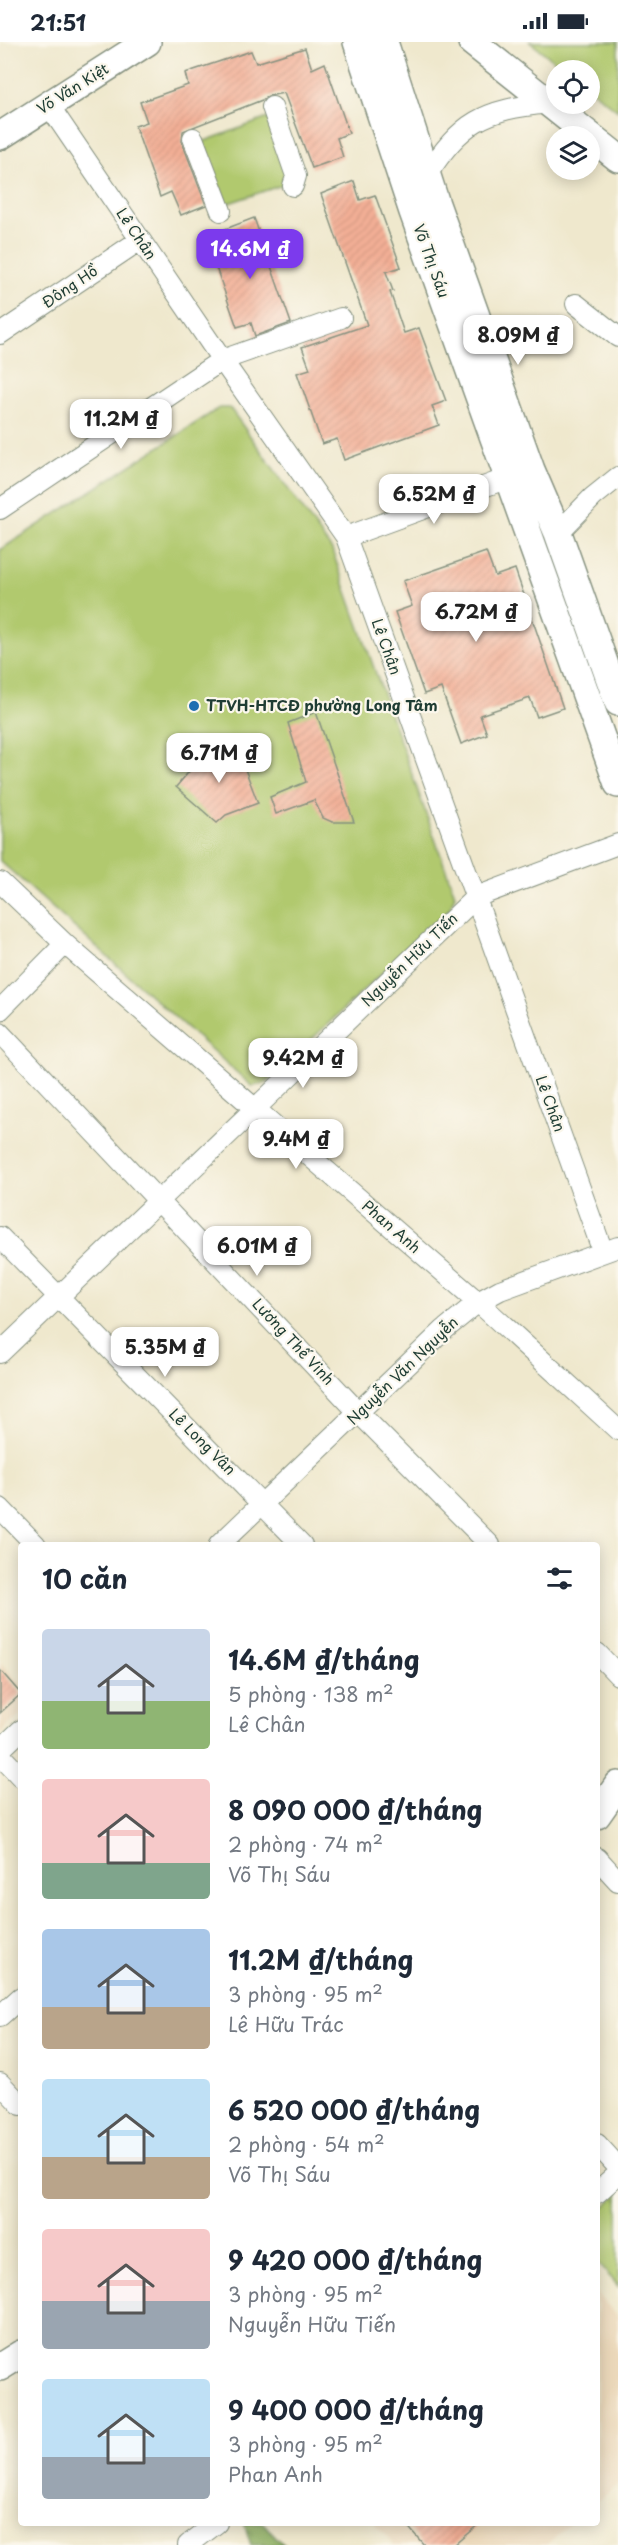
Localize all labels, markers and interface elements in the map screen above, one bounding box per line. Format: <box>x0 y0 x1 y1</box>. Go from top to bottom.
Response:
text: 21:51 <box>30 5 86 38</box>
street label: Võ Văn Kiệt <box>32 57 113 119</box>
map controls <box>546 60 600 180</box>
button: locate <box>546 60 600 114</box>
button: layers <box>546 126 600 180</box>
street label: Lê Chân <box>111 203 163 264</box>
street label: Võ Thị Sáu <box>408 220 456 301</box>
pin: 14.6M ₫ <box>195 229 305 280</box>
text: 14.6M ₫ <box>210 233 290 263</box>
street label: Đông Hồ <box>37 258 102 313</box>
pin: 8.09M ₫ <box>463 315 573 366</box>
text: 8.09M ₫ <box>477 319 559 349</box>
pin: 11.2M ₫ <box>66 399 176 450</box>
text: 11.2M ₫ <box>84 403 158 433</box>
pin: 6.52M ₫ <box>379 474 489 525</box>
text: 6.52M ₫ <box>393 478 475 508</box>
pin: 6.72M ₫ <box>421 592 531 643</box>
text: 6.72M ₫ <box>435 596 517 626</box>
street label: Lê Chân <box>367 615 408 678</box>
place label: TTVH-HTCĐ phường Long Tâm <box>206 693 438 716</box>
marker: TTVH-HTCĐ phường Long Tâm <box>187 699 201 713</box>
pin: 6.71M ₫ <box>164 733 274 784</box>
text: 6.71M ₫ <box>180 737 258 767</box>
street label: Nguyễn Hữu Tiến <box>356 907 462 1011</box>
pin: 9.42M ₫ <box>248 1038 358 1089</box>
text: 9.42M ₫ <box>262 1042 344 1072</box>
street label: Lê Chân <box>531 1072 572 1135</box>
pin: 9.4M ₫ <box>247 1119 345 1170</box>
text: 9.4M ₫ <box>262 1123 330 1153</box>
street label: Phan Anh <box>358 1194 426 1258</box>
pin: 6.01M ₫ <box>202 1226 312 1277</box>
text: 6.01M ₫ <box>217 1230 297 1260</box>
street label: Lương Thế Vinh <box>248 1292 340 1390</box>
street label: Nguyễn Văn Nguyễn <box>341 1311 463 1429</box>
pin: 5.35M ₫ <box>110 1327 220 1378</box>
text: 5.35M ₫ <box>125 1331 205 1361</box>
street label: Lê Long Vân <box>164 1402 242 1480</box>
text: 10 căn <box>42 1559 128 1598</box>
icon: filters <box>543 1562 576 1595</box>
text: 14.6M ₫/tháng <box>228 1640 420 1679</box>
icon: home <box>90 1653 162 1725</box>
text: 5 phòng · 138 m² <box>228 1679 394 1709</box>
text: Lê Chân <box>228 1709 306 1739</box>
text: 8 090 000 ₫/tháng <box>228 1790 482 1829</box>
icon: home <box>90 1803 162 1875</box>
text: 2 phòng · 74 m² <box>228 1829 383 1859</box>
text: Võ Thị Sáu <box>228 1859 331 1889</box>
text: 11.2M ₫/tháng <box>228 1940 413 1979</box>
icon: home <box>90 1953 162 2025</box>
text: 3 phòng · 95 m² <box>228 1979 383 2009</box>
text: Lê Hữu Trác <box>228 2009 344 2039</box>
text: 6 520 000 ₫/tháng <box>228 2090 480 2129</box>
icon: home <box>90 2103 162 2175</box>
text: 2 phòng · 54 m² <box>228 2129 385 2159</box>
text: Võ Thị Sáu <box>228 2159 331 2189</box>
text: 9 420 000 ₫/tháng <box>228 2240 482 2279</box>
icon: home <box>90 2253 162 2325</box>
text: 3 phòng · 95 m² <box>228 2279 383 2309</box>
text: Nguyễn Hữu Tiến <box>228 2309 396 2339</box>
text: 9 400 000 ₫/tháng <box>228 2390 484 2429</box>
icon: home <box>90 2403 162 2475</box>
text: 3 phòng · 95 m² <box>228 2429 383 2459</box>
text: Phan Anh <box>228 2459 323 2489</box>

